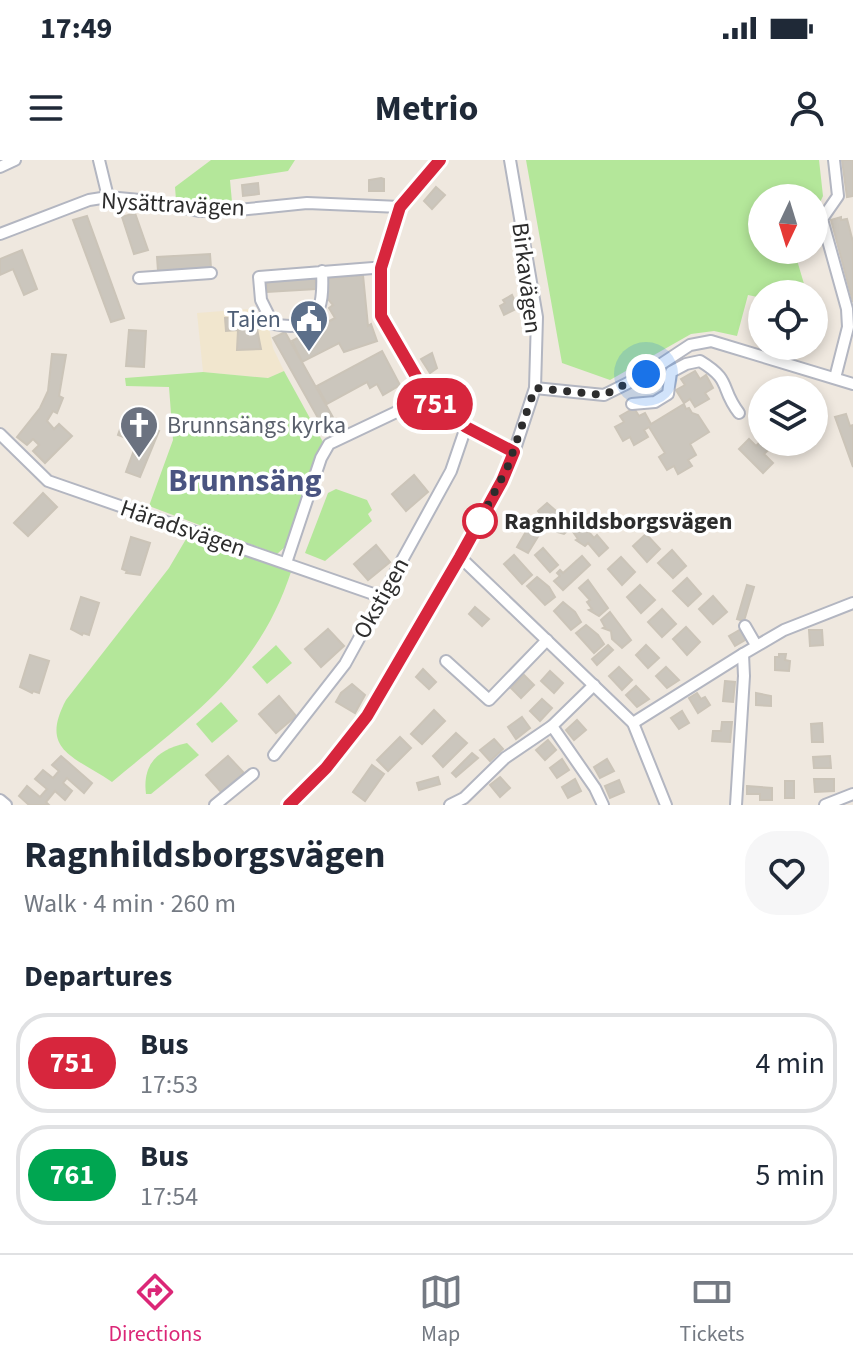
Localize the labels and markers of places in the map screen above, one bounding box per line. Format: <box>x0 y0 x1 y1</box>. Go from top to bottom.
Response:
public building icon: Tajen <box>288 298 330 353</box>
place label: Tajen <box>227 302 281 337</box>
church icon: Brunnsängs kyrka <box>118 404 160 459</box>
place label: Brunnsängs kyrka <box>167 408 346 443</box>
marker: Ragnhildsborgsvägen <box>463 504 497 538</box>
place label: Ragnhildsborgsvägen <box>504 504 732 539</box>

